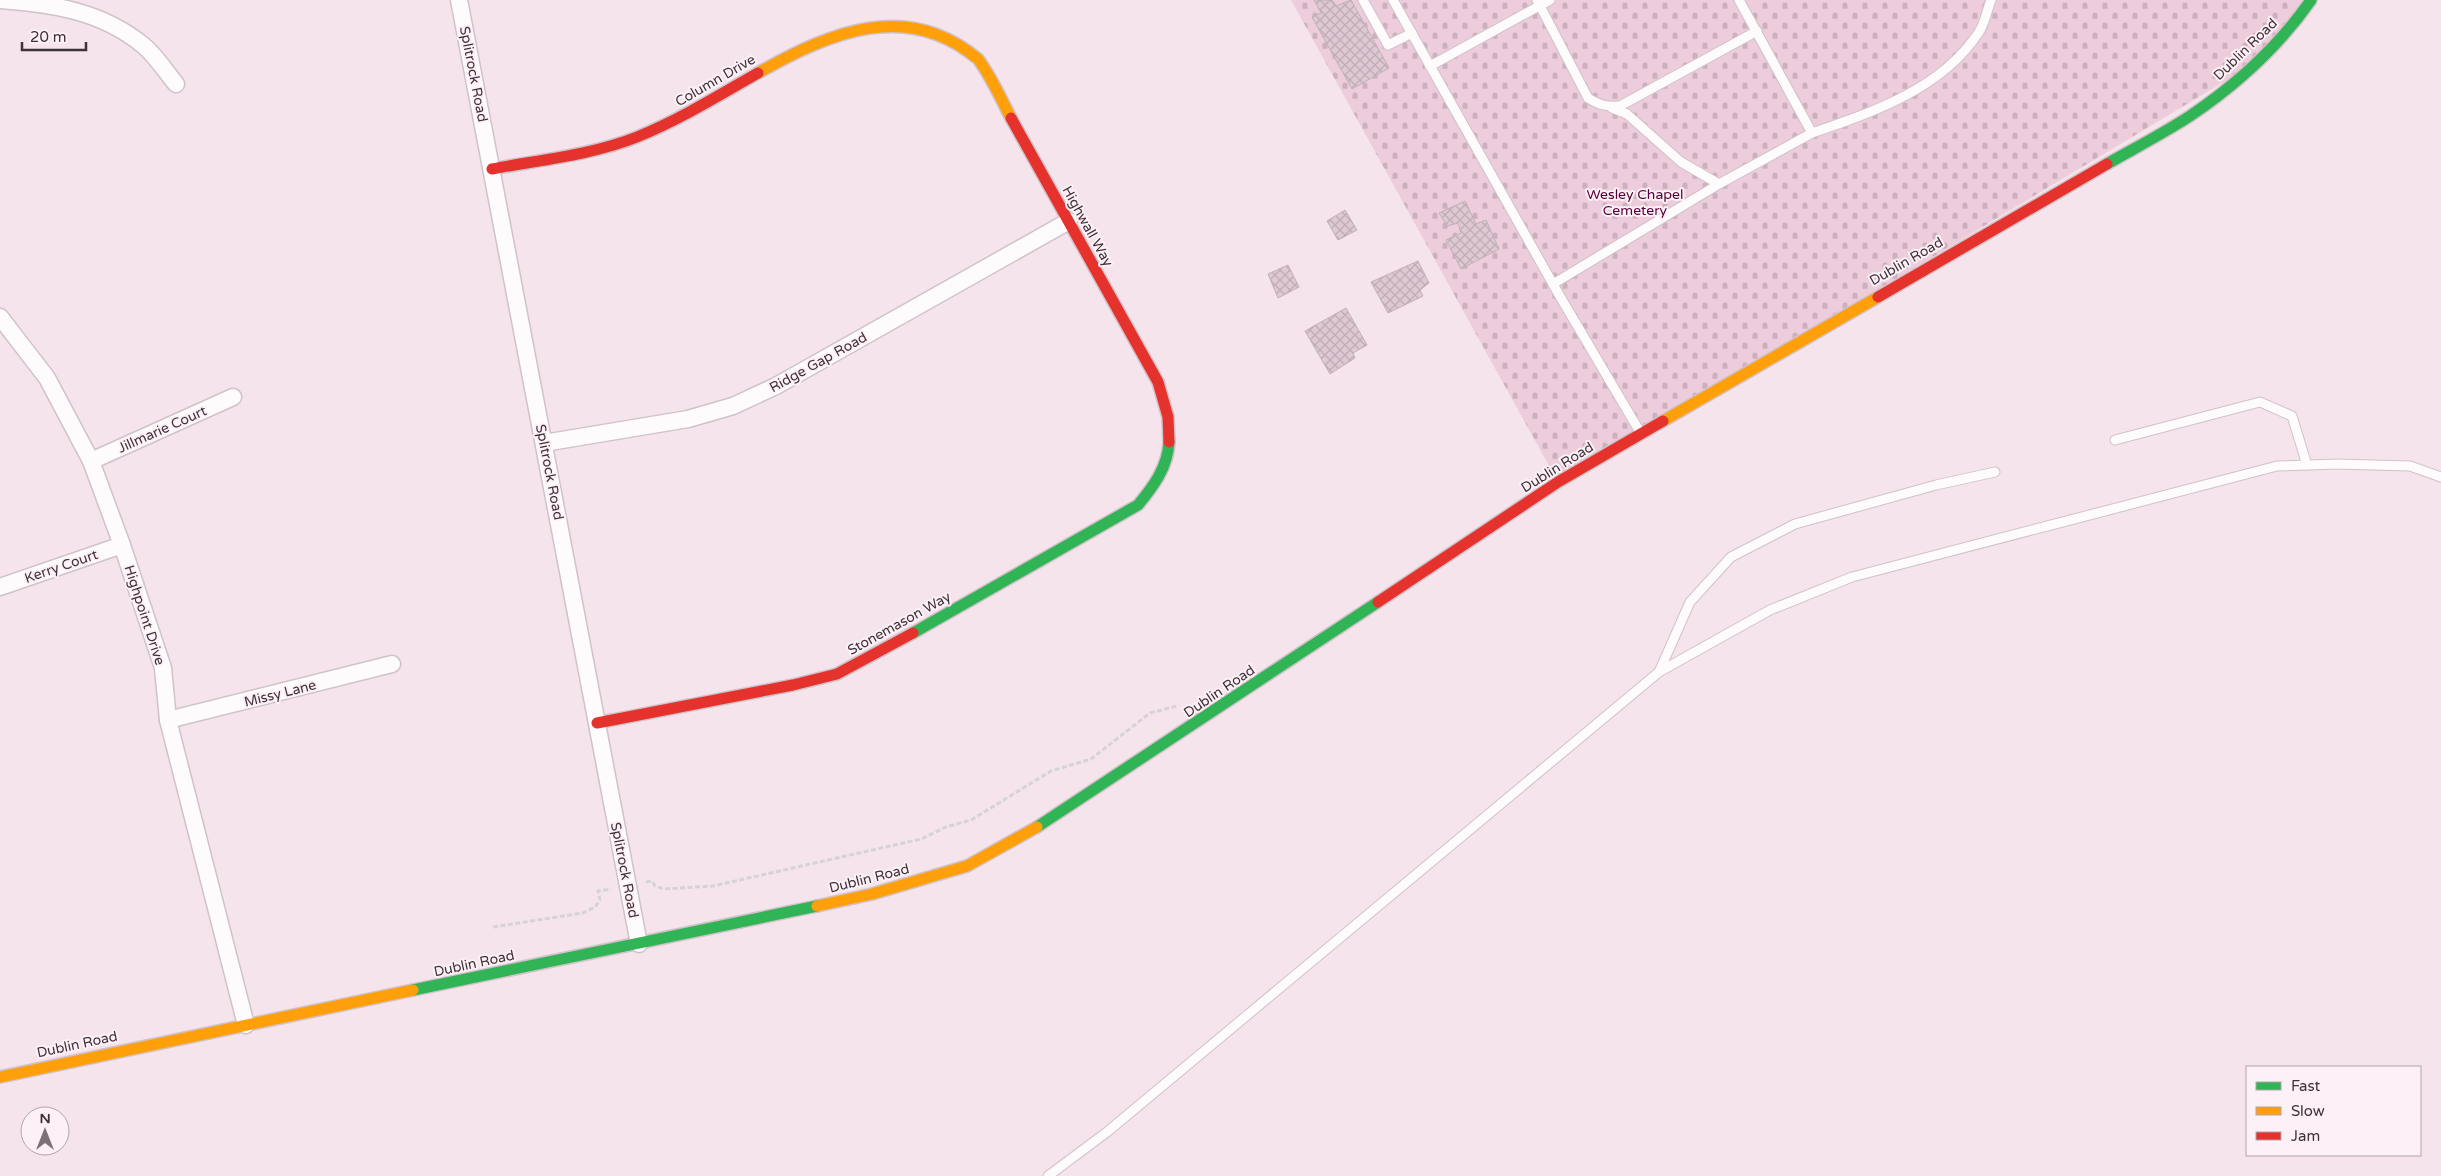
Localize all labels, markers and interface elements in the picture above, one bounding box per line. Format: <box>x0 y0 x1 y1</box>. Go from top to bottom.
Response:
street label: Dublin Road <box>2210 15 2281 84</box>
scale bar <box>22 20 86 52</box>
street label: Splitrock Road <box>456 25 491 123</box>
text: 20 m <box>30 28 67 46</box>
street label: Column Drive <box>672 51 758 110</box>
street label: Highwall Way <box>1058 183 1117 270</box>
park label: Wesley Chapel Cemetery <box>1586 186 1684 219</box>
street label: Dublin Road <box>1866 234 1946 289</box>
street label: Ridge Gap Road <box>767 329 870 396</box>
street label: Jillmarie Court <box>115 402 210 457</box>
street label: Splitrock Road <box>532 423 567 521</box>
street label: Dublin Road <box>1518 438 1597 496</box>
street label: Kerry Court <box>22 546 101 587</box>
street label: Highpoint Drive <box>120 563 169 667</box>
street label: Stonemason Way <box>845 588 954 659</box>
street label: Dublin Road <box>1180 661 1258 721</box>
street label: Missy Lane <box>242 676 318 711</box>
street label: Splitrock Road <box>607 821 642 919</box>
street label: Dublin Road <box>827 860 911 897</box>
street label: Dublin Road <box>432 947 516 980</box>
street label: Dublin Road <box>35 1028 119 1061</box>
legend <box>2246 1066 2421 1156</box>
text: Fast <box>2291 1077 2321 1095</box>
text: Slow <box>2291 1102 2325 1120</box>
north arrow <box>20 1106 70 1156</box>
text: N <box>39 1110 51 1127</box>
text: Jam <box>2291 1127 2320 1145</box>

